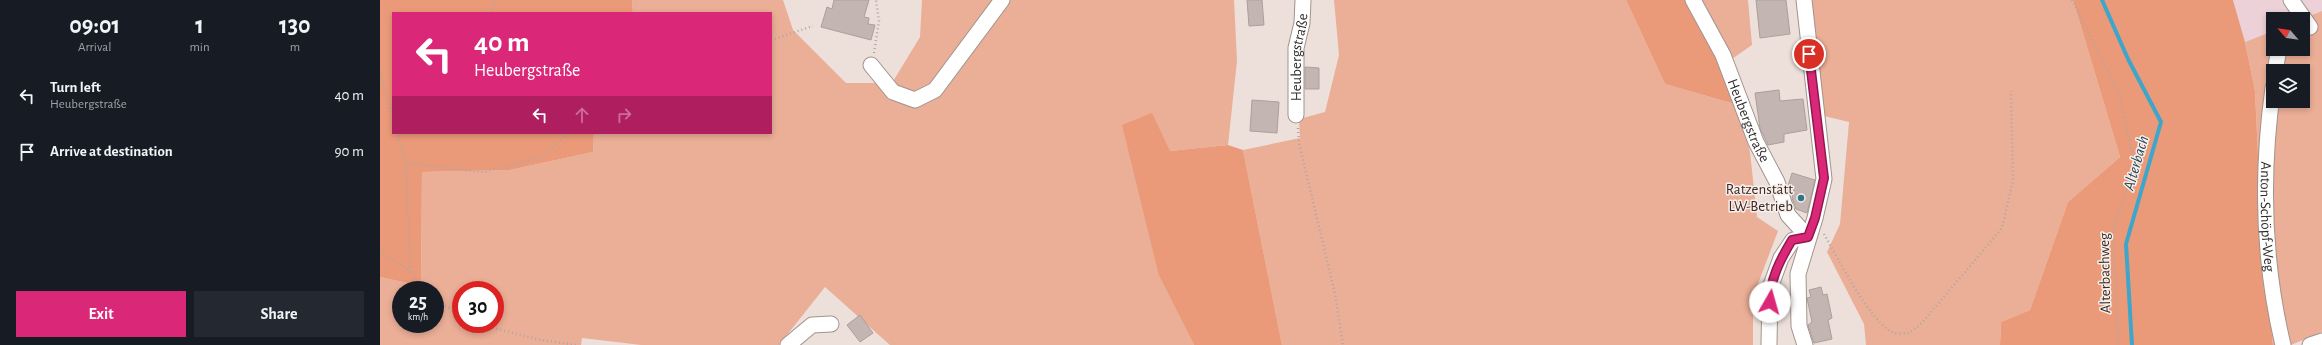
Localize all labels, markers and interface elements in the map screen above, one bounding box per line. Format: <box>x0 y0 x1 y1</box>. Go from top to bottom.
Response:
north arrow <box>2266 12 2310 56</box>
map controls <box>2266 12 2310 108</box>
street label: Heubergstraße <box>1288 13 1310 101</box>
text: 09:01 <box>69 14 120 38</box>
text: 1 <box>195 14 204 38</box>
text: 130 <box>279 14 311 38</box>
icon: left <box>408 28 460 80</box>
text: 40 m <box>474 29 530 57</box>
pin <box>1792 37 1826 71</box>
text: Arrival <box>78 41 111 54</box>
text: min <box>189 41 210 54</box>
text: m <box>290 41 300 54</box>
icon: arrive <box>1798 43 1820 65</box>
text: Heubergstraße <box>474 62 580 80</box>
button: layers <box>2266 64 2310 108</box>
street label: Heubergstraße <box>1725 77 1773 165</box>
text: Turn left <box>50 80 101 95</box>
icon: left <box>16 85 38 107</box>
text: 40 m <box>334 88 364 103</box>
text: Heubergstraße <box>50 98 127 111</box>
icon: left <box>529 104 551 126</box>
icon: ahead <box>571 104 593 126</box>
icon: right <box>613 104 635 126</box>
water label: Alterbach <box>2120 134 2151 193</box>
icon: arrive <box>16 141 38 163</box>
text: Arrive at destination <box>50 144 173 159</box>
text: 90 m <box>335 144 364 159</box>
street label: Anton-Schöpf-Weg <box>2258 161 2278 273</box>
place label: Ratzenstätt LW-Betrieb <box>1726 182 1793 214</box>
marker: Ratzenstätt LW-Betrieb <box>1796 193 1806 203</box>
street label: Alterbachweg <box>2097 232 2113 313</box>
speed limit sign: 30 <box>452 281 504 333</box>
position arrow <box>1749 281 1791 323</box>
button: Exit <box>16 291 186 337</box>
button: Share <box>194 291 364 337</box>
text: 25 <box>409 292 427 312</box>
text: km/h <box>408 312 428 322</box>

